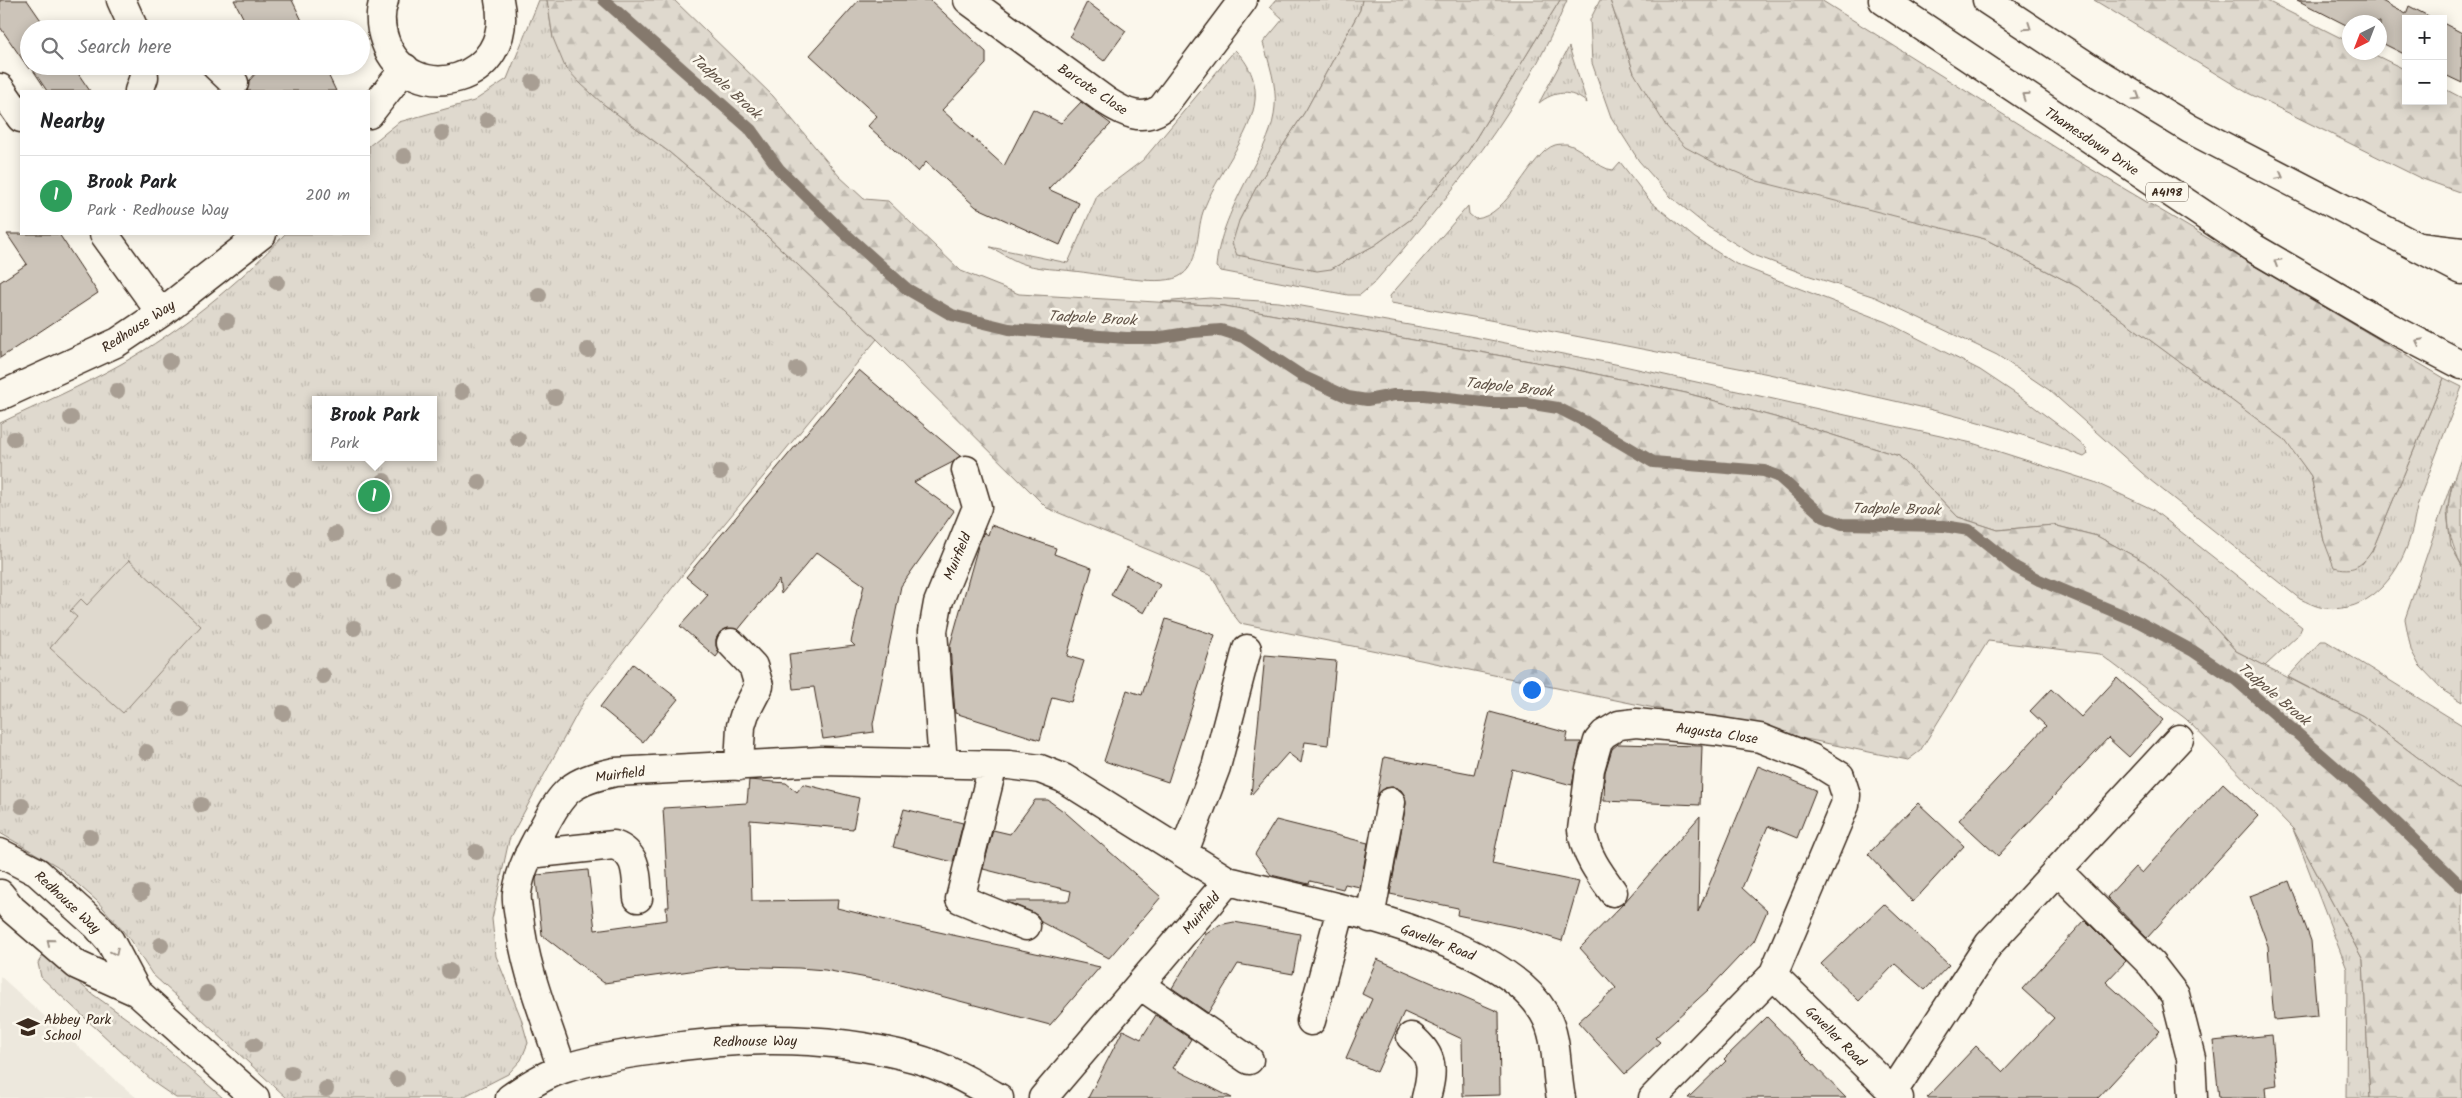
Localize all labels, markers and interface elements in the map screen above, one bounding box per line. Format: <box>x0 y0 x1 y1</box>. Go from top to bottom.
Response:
north arrow <box>2342 15 2387 60</box>
map controls <box>2402 15 2447 105</box>
button: + <box>2402 15 2447 60</box>
search box <box>20 20 370 75</box>
one-way arrow <box>2022 21 2031 30</box>
text: Search here <box>78 33 172 63</box>
icon: search <box>38 34 66 62</box>
water label: Tadpole Brook <box>685 48 768 126</box>
street label: Barcote Close <box>1053 58 1133 122</box>
button: − <box>2402 60 2447 105</box>
one-way arrow <box>2132 91 2141 101</box>
one-way arrow <box>2021 93 2031 102</box>
street label: Thamesdown Drive <box>2040 102 2144 182</box>
text: Nearby <box>40 106 105 139</box>
text: Brook Park <box>87 168 176 198</box>
one-way arrow <box>2274 170 2283 180</box>
road number: A4198 <box>2146 182 2188 202</box>
text: 1 <box>54 183 58 208</box>
text: 200 m <box>306 183 350 208</box>
text: Park · Redhouse Way <box>87 198 229 223</box>
one-way arrow <box>2274 259 2283 269</box>
street label: Redhouse Way <box>97 295 180 359</box>
water label: Tadpole Brook <box>1047 305 1139 333</box>
one-way arrow <box>2415 338 2424 348</box>
water label: Tadpole Brook <box>1464 371 1556 405</box>
popup <box>312 396 437 461</box>
text: Brook Park <box>330 401 419 431</box>
text: Park <box>330 431 359 456</box>
pin: 1 <box>358 477 390 515</box>
water label: Tadpole Brook <box>1852 497 1942 523</box>
street label: Muirfield <box>938 528 978 584</box>
water label: Tadpole Brook <box>2232 657 2316 734</box>
your location <box>1519 677 1545 703</box>
street label: Augusta Close <box>1674 717 1760 751</box>
street label: Muirfield <box>594 761 647 789</box>
street label: Redhouse Way <box>29 866 106 940</box>
street label: Muirfield <box>1177 887 1227 940</box>
street label: Gaveller Road <box>1397 919 1479 968</box>
one-way arrow <box>47 939 56 948</box>
one-way arrow <box>108 946 118 955</box>
street label: Gaveller Road <box>1800 1001 1872 1073</box>
place label: Abbey Park School <box>44 1009 111 1047</box>
school or university icon: Abbey Park School <box>15 1014 41 1040</box>
street label: Redhouse Way <box>713 1030 798 1054</box>

